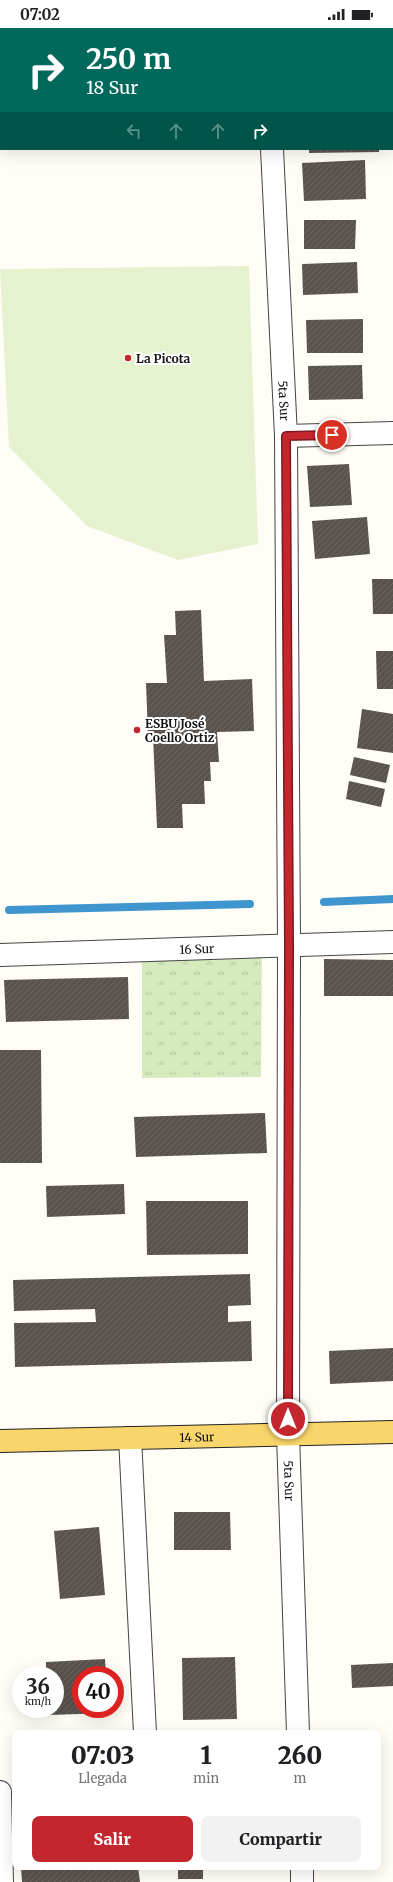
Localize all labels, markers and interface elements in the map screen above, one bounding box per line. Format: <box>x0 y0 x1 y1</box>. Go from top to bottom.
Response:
text: 07:02 <box>20 5 60 24</box>
text: 250 m <box>86 41 171 77</box>
icon: right <box>20 44 72 96</box>
text: 18 Sur <box>86 76 138 99</box>
icon: left <box>123 120 145 142</box>
icon: ahead <box>165 120 187 142</box>
icon: ahead <box>207 120 229 142</box>
icon: right <box>249 120 271 142</box>
place label: La Picota <box>136 351 191 366</box>
marker: La Picota <box>123 353 133 363</box>
street label: 5ta Sur <box>276 380 293 422</box>
pin <box>315 418 349 452</box>
icon: arrive <box>321 424 343 446</box>
place label: ESBU José Coello Ortiz <box>145 716 215 745</box>
marker: ESBU José Coello Ortiz <box>132 725 142 735</box>
street label: 16 Sur <box>179 940 215 957</box>
position arrow <box>267 1398 309 1440</box>
street label: 14 Sur <box>179 1429 215 1444</box>
street label: 5ta Sur <box>281 1460 298 1502</box>
speed limit sign: 40 <box>72 1666 124 1718</box>
text: 36 <box>26 1674 50 1699</box>
text: km/h <box>25 1695 51 1708</box>
text: 07:03 <box>71 1740 135 1771</box>
text: 1 <box>201 1740 212 1771</box>
text: 260 <box>278 1740 322 1771</box>
text: Llegada <box>78 1770 127 1787</box>
text: min <box>193 1770 219 1787</box>
text: m <box>294 1770 306 1787</box>
button: Salir <box>32 1816 193 1862</box>
button: Compartir <box>201 1816 361 1862</box>

